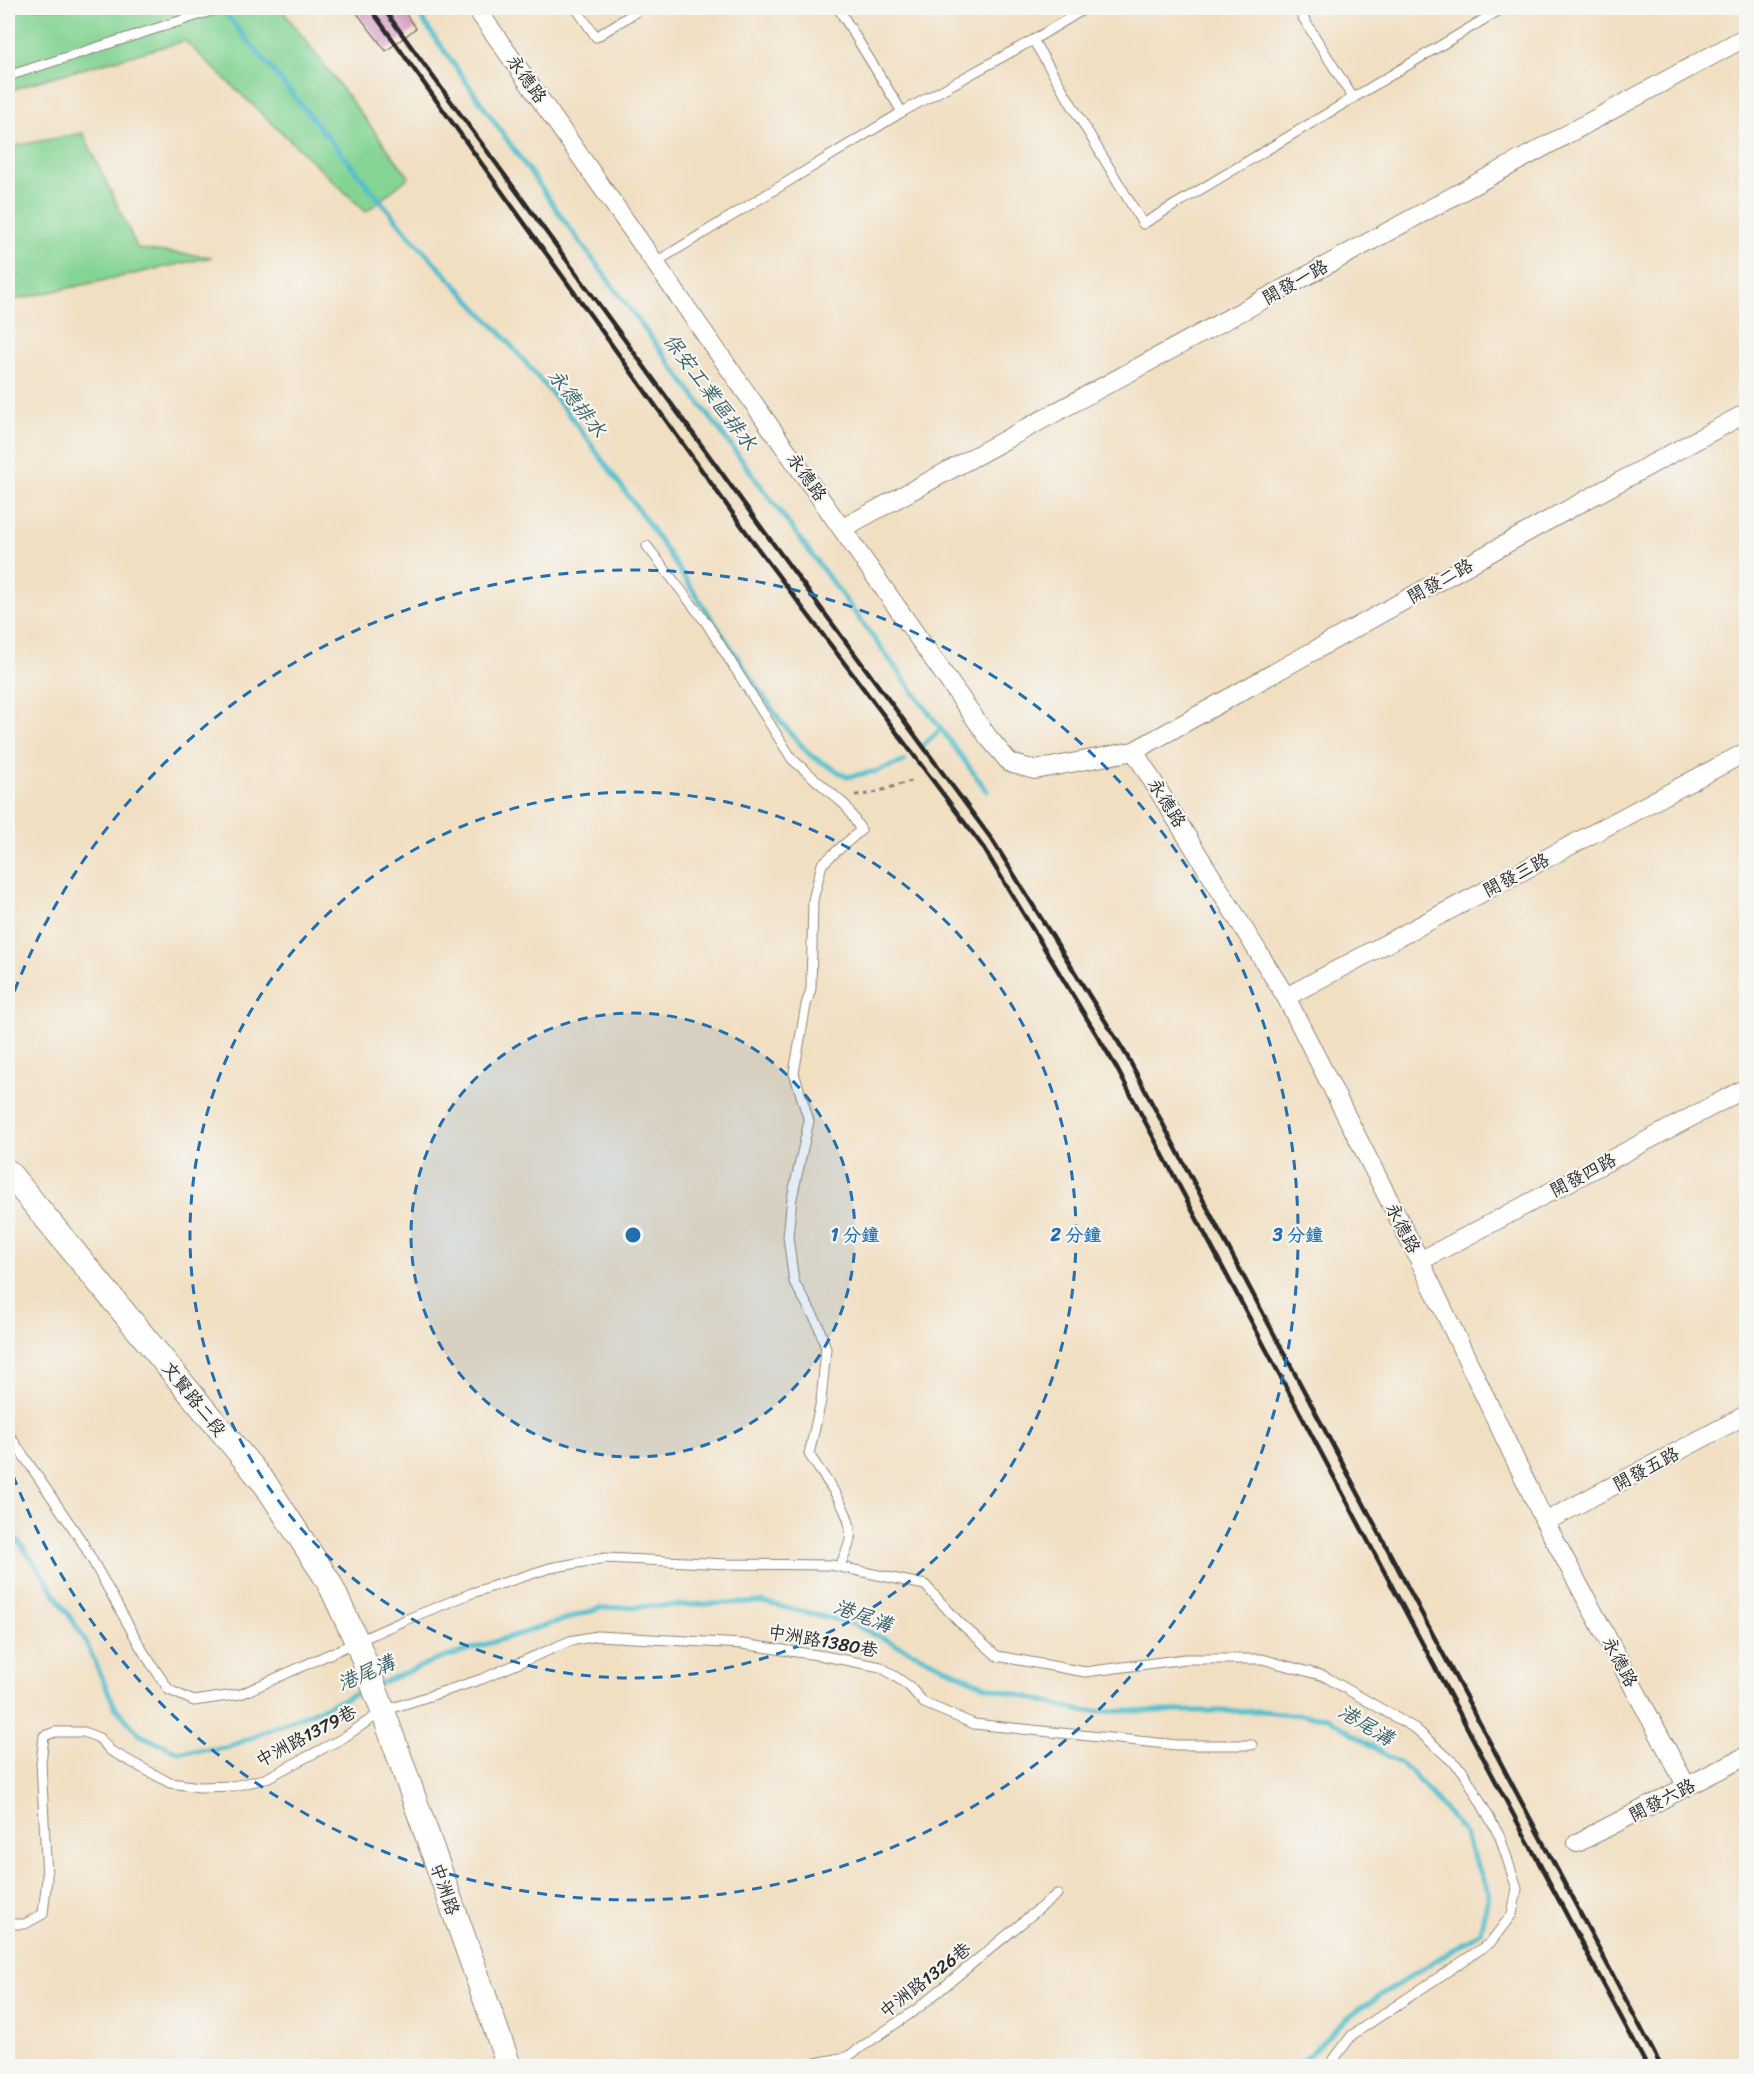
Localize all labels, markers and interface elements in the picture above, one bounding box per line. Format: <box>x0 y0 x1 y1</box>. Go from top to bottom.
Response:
street label: 永德路 <box>498 48 556 110</box>
street label: 開發一路 <box>1256 251 1334 313</box>
water label: 保安工業區排水 <box>654 326 767 459</box>
water label: 永德排水 <box>539 361 616 446</box>
street label: 永德路 <box>778 446 836 508</box>
street label: 開發二路 <box>1401 550 1479 612</box>
street label: 永德路 <box>1139 772 1195 834</box>
street label: 開發三路 <box>1477 844 1555 906</box>
street label: 開發四路 <box>1544 1144 1622 1206</box>
street label: 永德路 <box>1376 1197 1430 1259</box>
text: 1 分鐘 <box>831 1219 879 1251</box>
text: 2 分鐘 <box>1049 1219 1102 1251</box>
text: 3 分鐘 <box>1272 1219 1323 1251</box>
centre of rings <box>623 1225 643 1245</box>
street label: 文賢路二段 <box>153 1354 235 1444</box>
street label: 開發五路 <box>1607 1438 1685 1500</box>
water label: 港尾溝 <box>829 1589 899 1643</box>
street label: 中洲路1380巷 <box>765 1616 881 1666</box>
street label: 永德路 <box>1593 1631 1647 1693</box>
water label: 港尾溝 <box>332 1644 402 1701</box>
water label: 港尾溝 <box>1331 1695 1402 1756</box>
street label: 中洲路1379巷 <box>250 1696 362 1776</box>
street label: 開發六路 <box>1623 1769 1701 1831</box>
street label: 中洲路 <box>421 1858 469 1920</box>
street label: 中洲路1326巷 <box>872 1933 978 2027</box>

